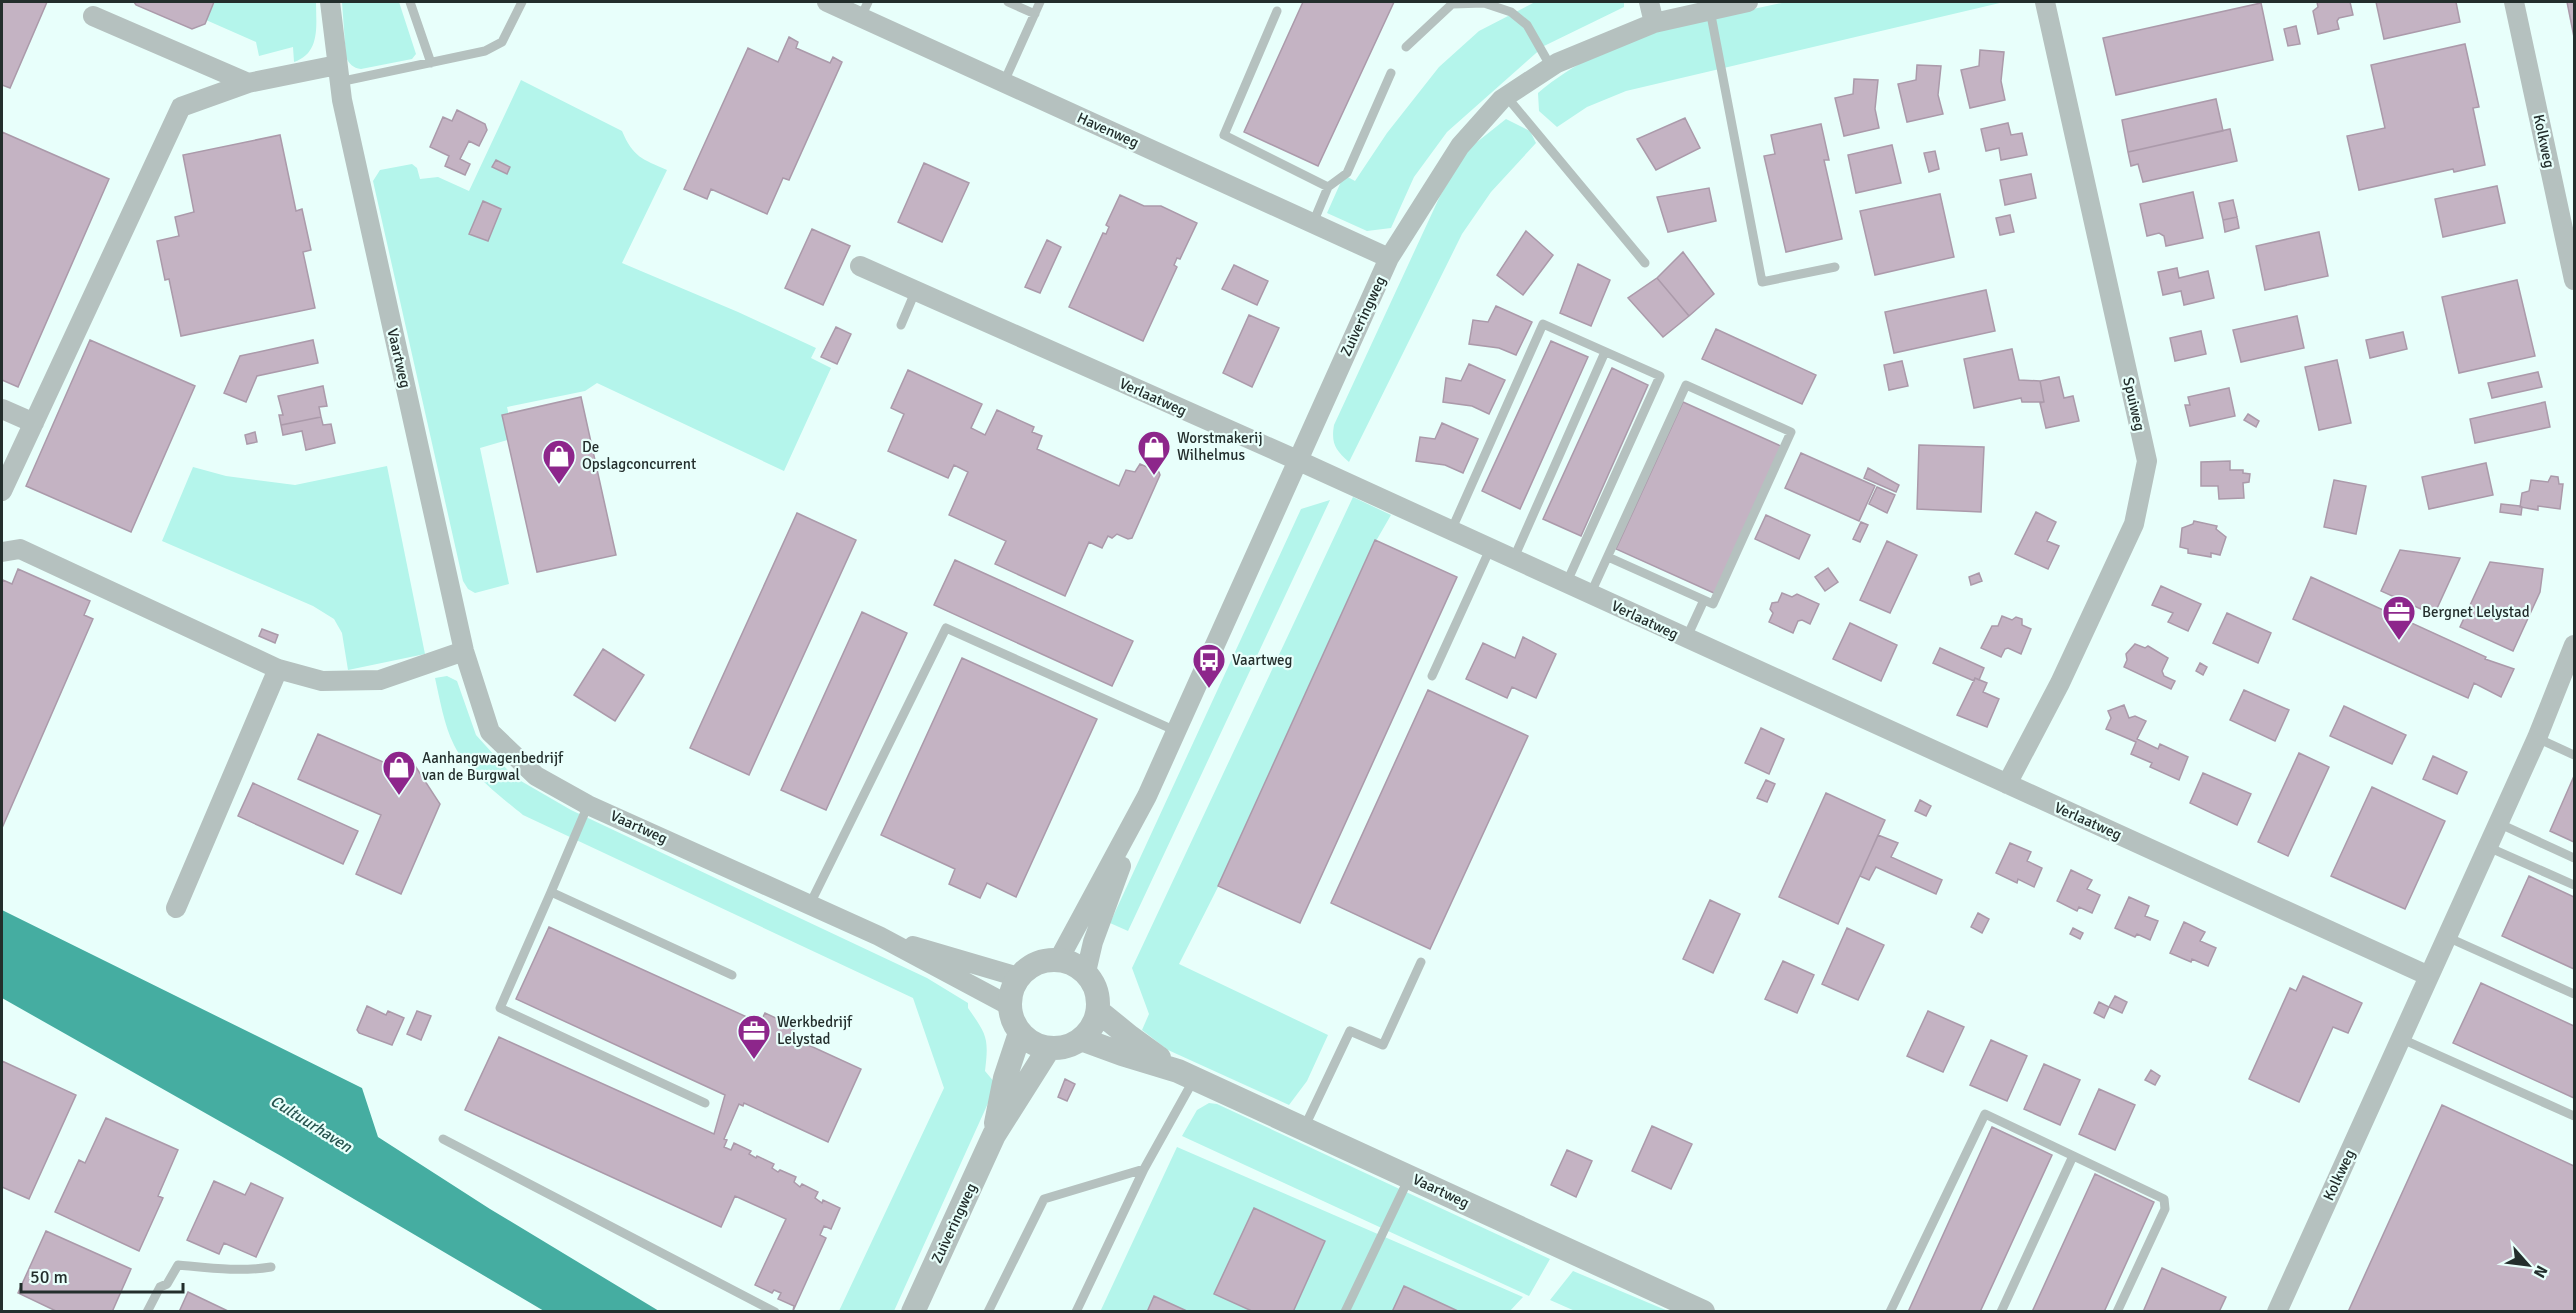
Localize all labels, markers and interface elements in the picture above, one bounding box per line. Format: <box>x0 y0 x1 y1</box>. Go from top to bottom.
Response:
street label: Havenweg <box>1074 108 1142 152</box>
street label: Kolkweg <box>2530 112 2558 170</box>
street label: Zuiveringweg <box>1337 273 1389 359</box>
street label: Vaartweg <box>383 327 415 390</box>
street label: Verlaatweg <box>1117 374 1190 420</box>
street label: Spuiweg <box>2119 375 2149 433</box>
shop icon: Worstmakerij Wilhelmus <box>1136 429 1172 476</box>
place label: Worstmakerij Wilhelmus <box>1177 429 1263 464</box>
shop icon: De Opslagconcurrent <box>541 438 577 485</box>
place label: De Opslagconcurrent <box>582 438 696 473</box>
office icon: Bergnet Lelystad <box>2381 594 2417 641</box>
street label: Verlaatweg <box>1609 597 1681 643</box>
place label: Bergnet Lelystad <box>2422 603 2530 621</box>
bus stop icon: Vaartweg <box>1191 642 1227 689</box>
place label: Vaartweg <box>1232 651 1293 669</box>
shop icon: Aanhangwagenbedrijf van de Burgwal <box>381 749 417 796</box>
place label: Aanhangwagenbedrijf van de Burgwal <box>422 749 564 784</box>
street label: Verlaatweg <box>2052 798 2125 844</box>
street label: Vaartweg <box>608 806 670 848</box>
office icon: Werkbedrijf Lelystad <box>736 1013 772 1060</box>
place label: Werkbedrijf Lelystad <box>777 1013 853 1048</box>
water label: Cultuurhaven <box>267 1091 356 1158</box>
street label: Kolkweg <box>2319 1146 2359 1203</box>
street label: Vaartweg <box>1410 1170 1472 1212</box>
street label: Zuiveringweg <box>928 1180 980 1266</box>
north arrow <box>2498 1235 2558 1295</box>
scale bar <box>21 1256 183 1294</box>
text: N <box>2529 1262 2552 1281</box>
text: 50 m <box>30 1266 68 1288</box>

